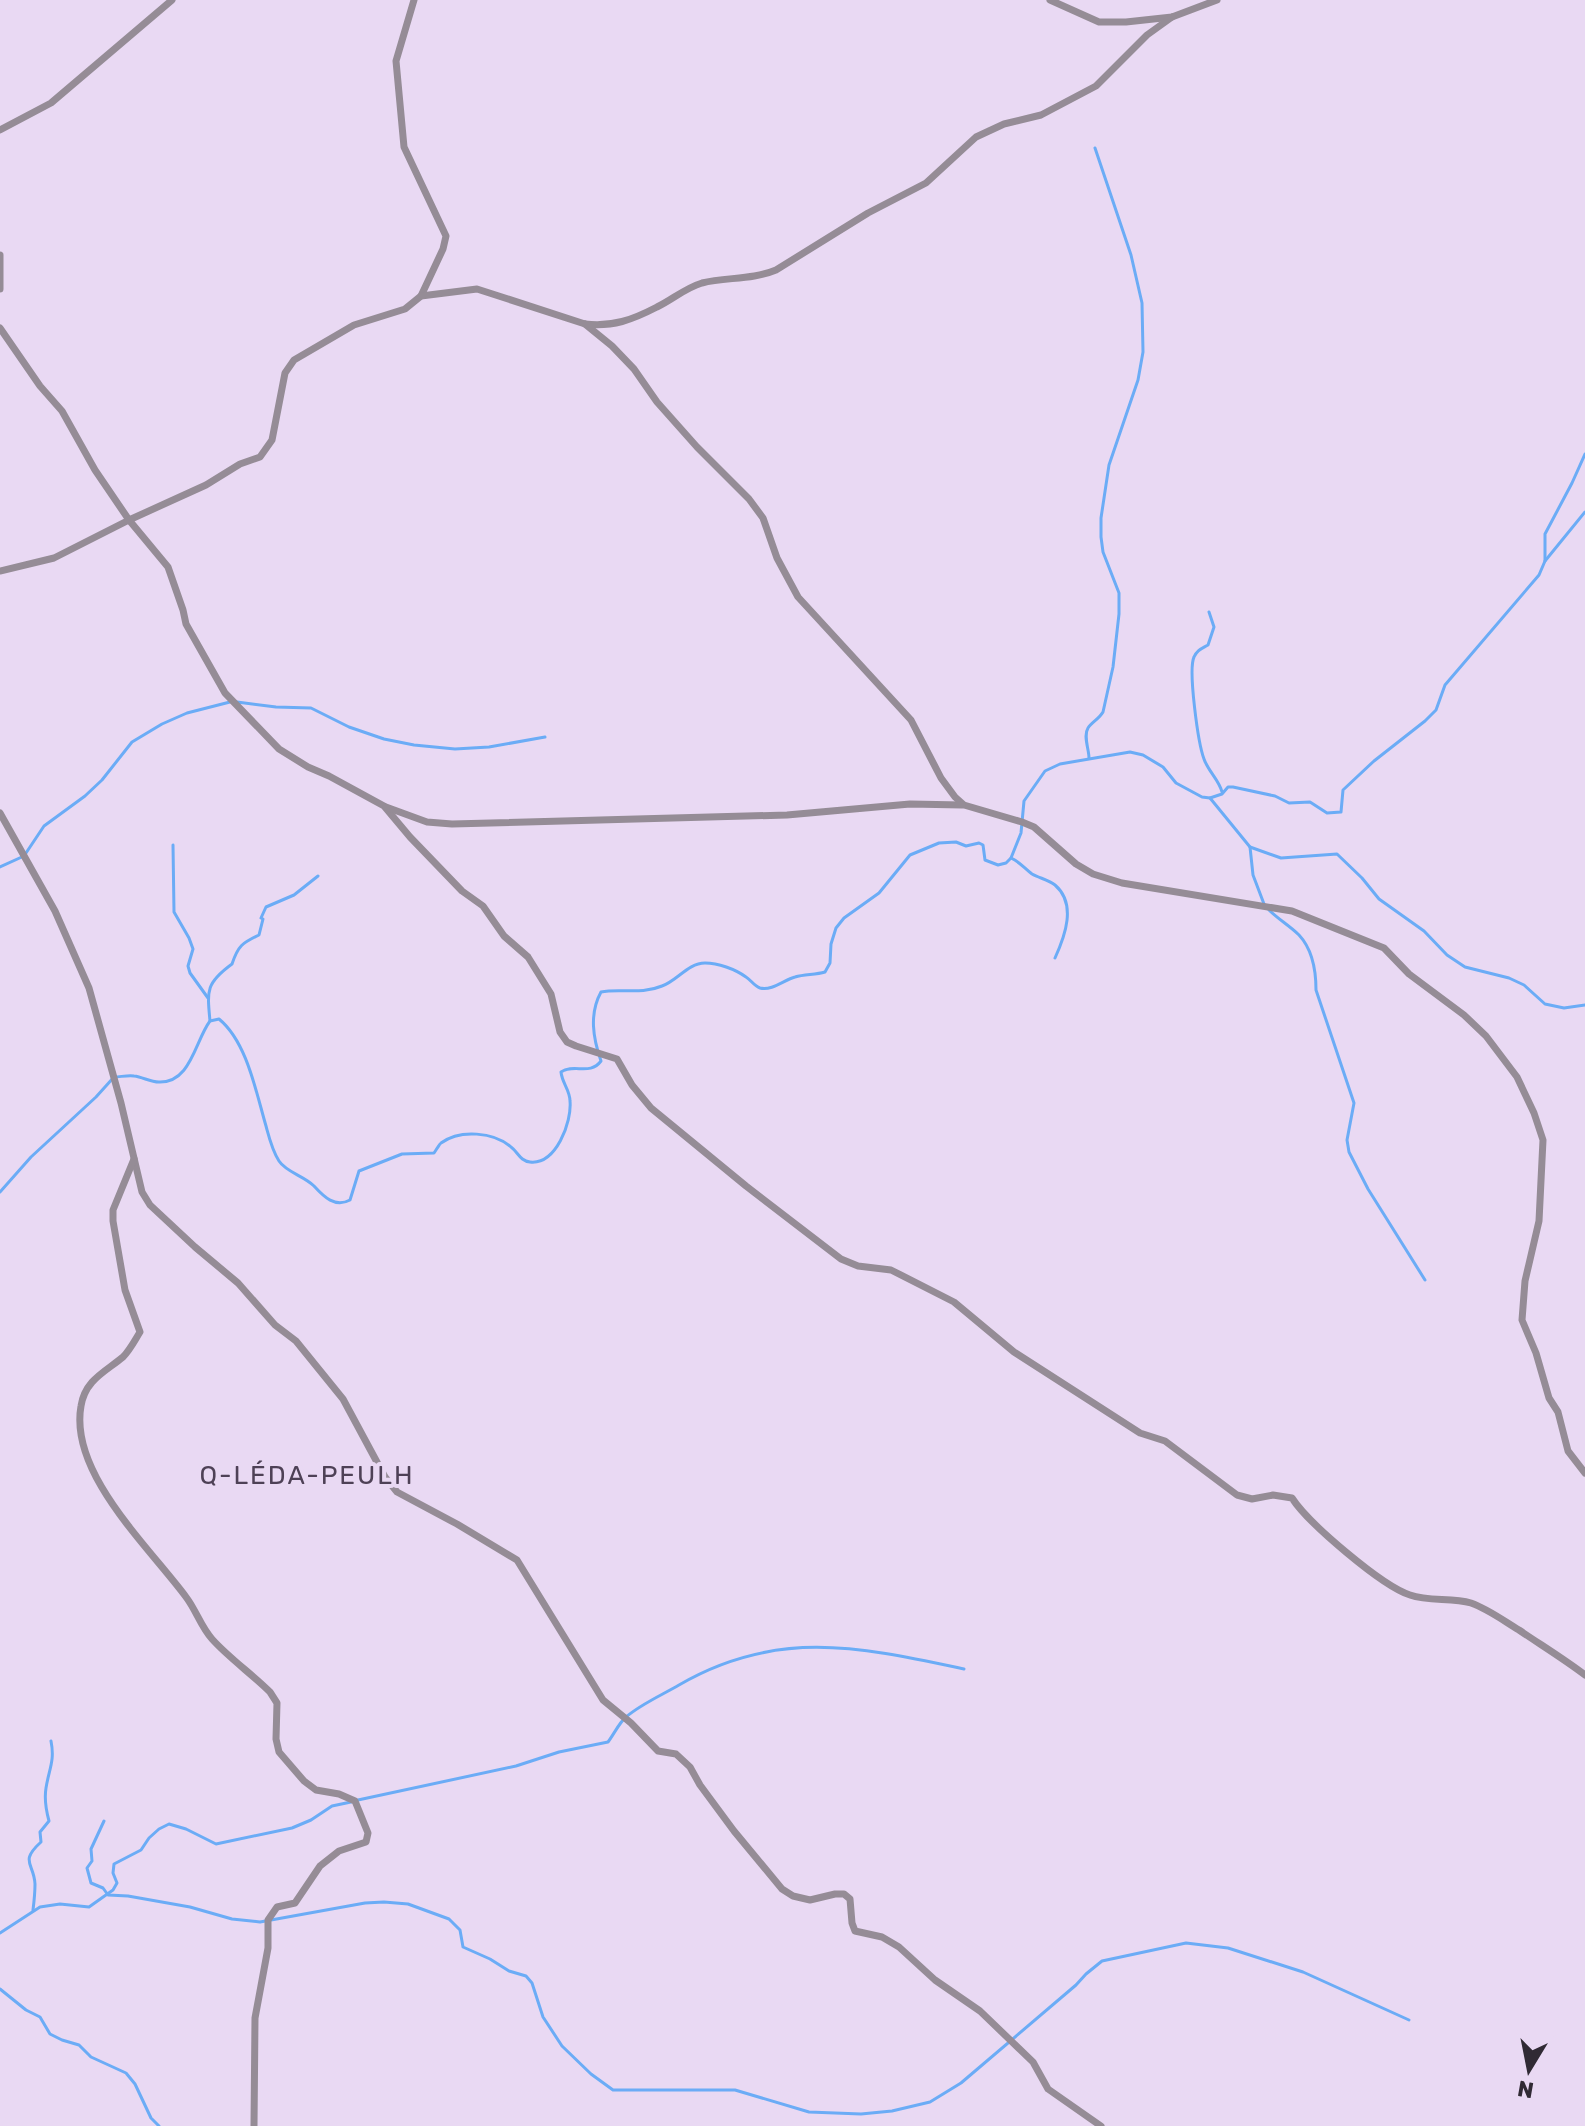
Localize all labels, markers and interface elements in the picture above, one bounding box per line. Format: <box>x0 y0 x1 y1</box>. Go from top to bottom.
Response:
district label: Q-LÉDA-PEULH <box>199 1460 415 1491</box>
north arrow <box>1489 2030 1569 2110</box>
text: N <box>1515 2075 1536 2104</box>

